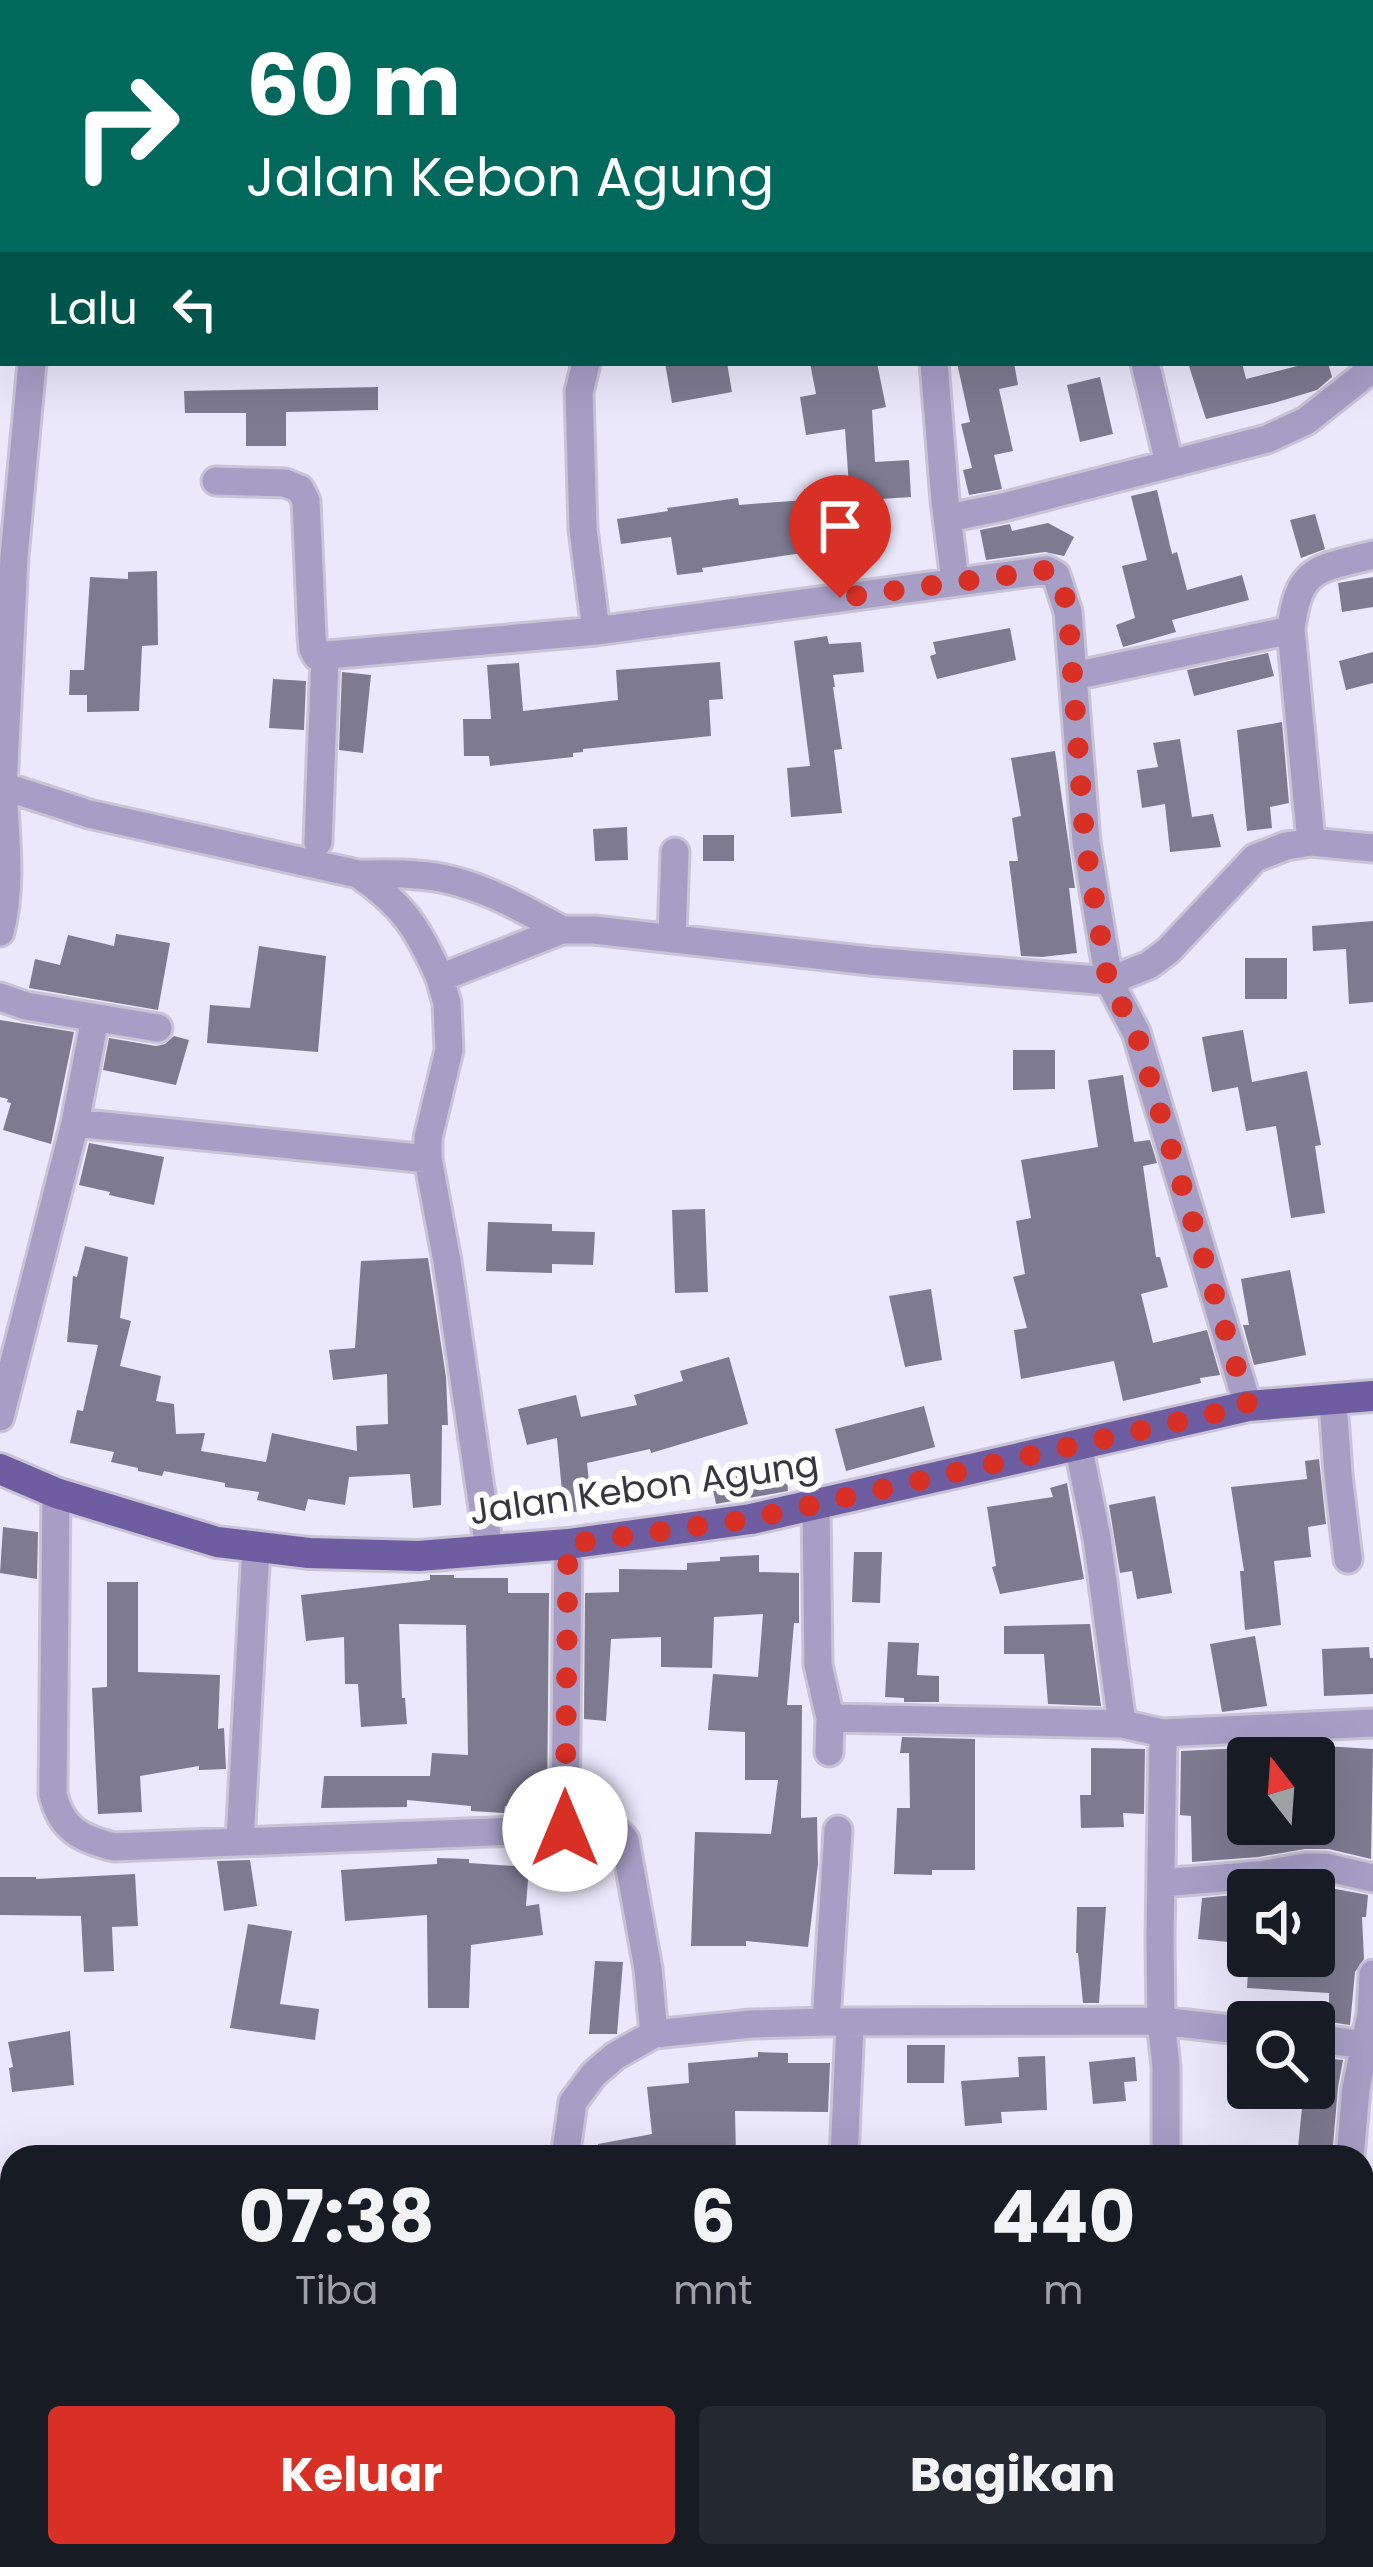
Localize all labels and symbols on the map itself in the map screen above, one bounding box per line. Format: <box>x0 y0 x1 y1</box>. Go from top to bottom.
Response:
pin <box>789 475 891 598</box>
street label: Jalan Kebon Agung <box>466 1438 822 1537</box>
north arrow <box>1227 1737 1335 1845</box>
position arrow <box>502 1766 628 1892</box>

